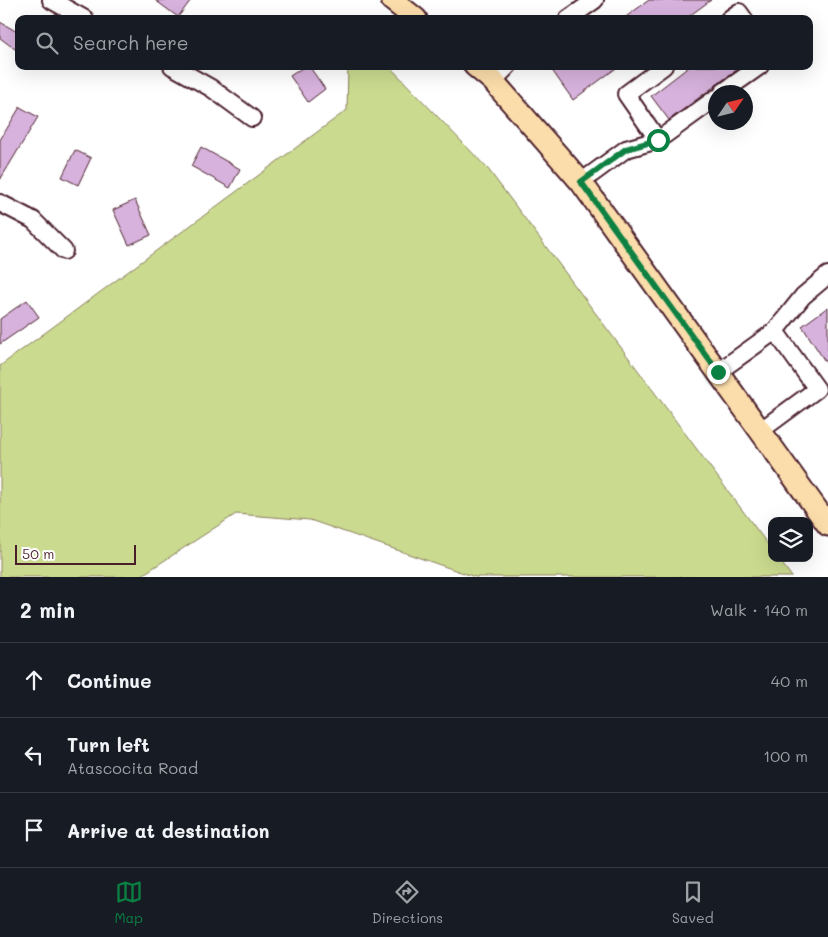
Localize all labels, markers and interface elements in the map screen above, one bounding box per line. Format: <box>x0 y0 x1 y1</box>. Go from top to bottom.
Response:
search box <box>15 15 813 70</box>
icon: search <box>33 29 61 57</box>
text: Search here <box>73 30 189 55</box>
north arrow <box>708 85 753 130</box>
route start <box>647 129 670 152</box>
route end <box>707 361 730 384</box>
map controls <box>768 517 813 562</box>
button: layers <box>768 517 813 562</box>
scale bar <box>15 542 136 565</box>
text: 50 m <box>22 544 54 563</box>
text: 2 min <box>20 596 75 623</box>
text: Walk · 140 m <box>710 599 808 620</box>
icon: ahead <box>20 666 48 694</box>
text: Continue <box>67 668 152 693</box>
text: 40 m <box>771 670 808 691</box>
text: Turn left <box>67 732 150 757</box>
icon: left <box>20 741 48 769</box>
text: 100 m <box>763 745 808 766</box>
text: Atascocita Road <box>67 757 198 778</box>
icon: arrive <box>20 816 48 844</box>
text: Arrive at destination <box>67 818 270 843</box>
tab: Map <box>114 878 143 927</box>
tab: Directions <box>372 878 443 927</box>
tab: Saved <box>672 878 714 927</box>

